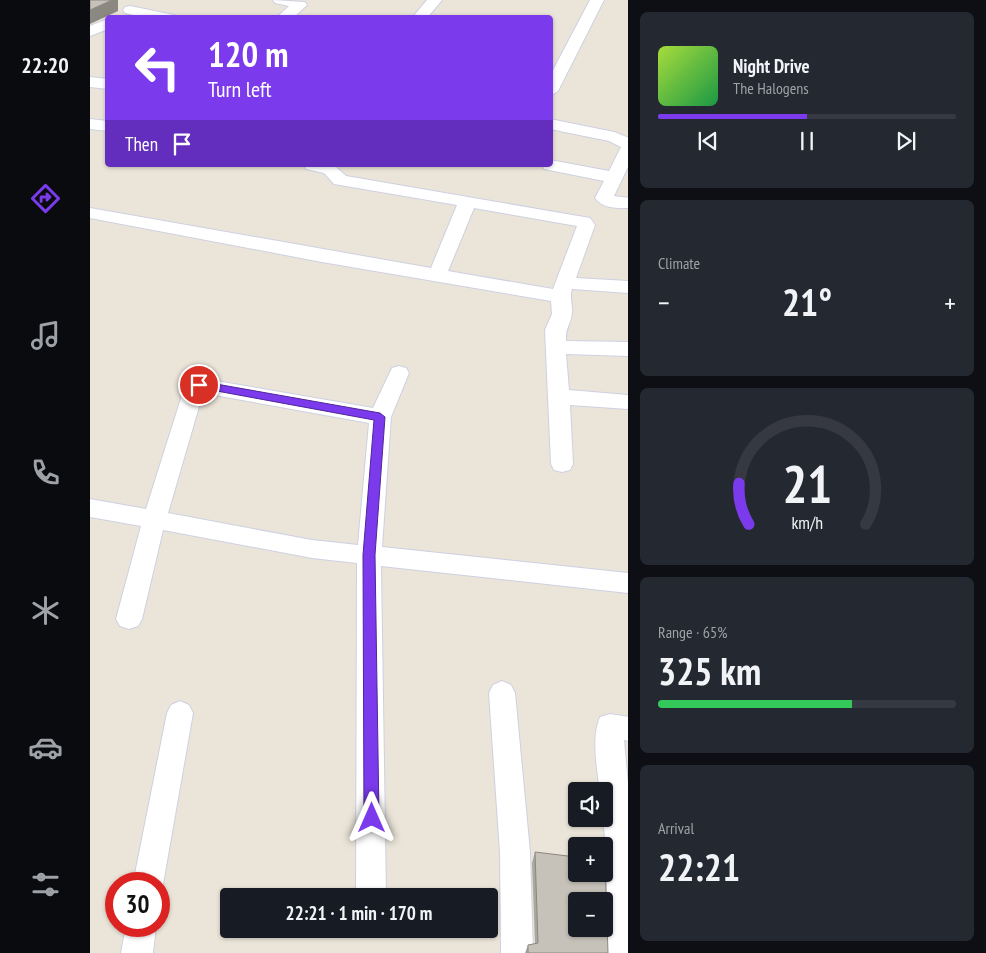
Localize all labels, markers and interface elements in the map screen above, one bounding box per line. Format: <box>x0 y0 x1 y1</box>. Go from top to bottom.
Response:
text: 120 m <box>208 31 289 77</box>
icon: left <box>125 35 190 100</box>
text: 22:20 <box>21 51 69 79</box>
text: Night Drive <box>733 54 810 78</box>
text: Turn left <box>208 75 272 103</box>
text: The Halogens <box>733 78 809 98</box>
icon: previous <box>694 127 722 155</box>
icon: pause <box>793 127 821 155</box>
icon: next <box>892 127 920 155</box>
icon: arrive <box>168 130 196 158</box>
text: Then <box>125 132 158 156</box>
icon: directions <box>28 181 63 216</box>
text: Climate <box>658 253 700 273</box>
text: 21° <box>782 277 832 326</box>
text: − <box>658 284 670 321</box>
text: + <box>944 284 956 321</box>
icon: music <box>28 318 63 353</box>
pin <box>178 364 220 406</box>
icon: arrive <box>185 371 213 399</box>
text: 21 <box>782 450 832 517</box>
icon: phone <box>28 455 63 490</box>
text: km/h <box>791 511 823 534</box>
icon: climate <box>28 593 63 628</box>
text: Range · 65% <box>658 622 727 642</box>
text: 325 km <box>658 646 761 695</box>
icon: car <box>28 730 63 765</box>
map controls <box>568 782 613 937</box>
button: sound <box>568 782 613 827</box>
position arrow <box>345 791 397 843</box>
text: Arrival <box>658 818 694 838</box>
button: + <box>568 837 613 882</box>
text: 22:21 <box>658 842 740 891</box>
icon: filters <box>28 867 63 902</box>
speed limit sign: 30 <box>105 872 170 937</box>
button: − <box>568 892 613 937</box>
text: 22:21 · 1 min · 170 m <box>286 901 432 925</box>

